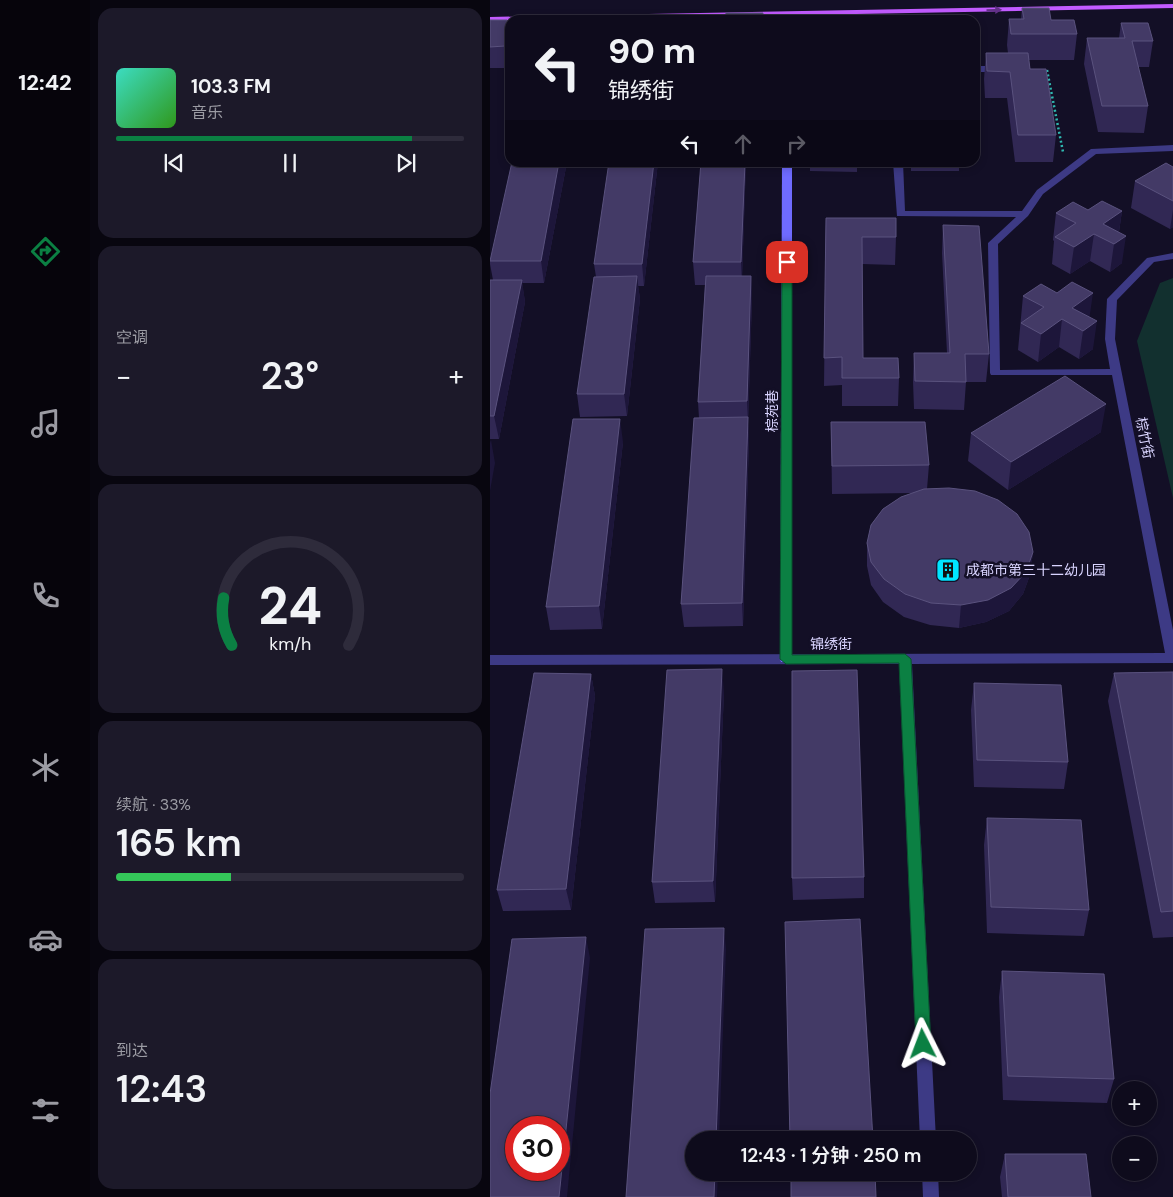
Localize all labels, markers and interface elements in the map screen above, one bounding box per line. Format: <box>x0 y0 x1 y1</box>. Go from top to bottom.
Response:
one-way arrow <box>986 6 1002 14</box>
text: 90 m <box>608 28 696 74</box>
icon: left <box>525 35 590 100</box>
text: 12:42 <box>18 68 72 97</box>
text: 103.3 FM <box>191 74 271 99</box>
text: 锦绣街 <box>608 76 674 105</box>
text: 音乐 <box>191 102 223 123</box>
icon: left <box>676 130 704 158</box>
icon: ahead <box>729 130 757 158</box>
icon: right <box>782 130 810 158</box>
icon: previous <box>160 149 188 177</box>
icon: pause <box>276 149 304 177</box>
icon: next <box>392 149 420 177</box>
icon: directions <box>28 234 63 269</box>
pin <box>766 241 808 283</box>
icon: arrive <box>773 248 801 276</box>
text: 空调 <box>116 327 148 348</box>
text: 23° <box>261 351 319 401</box>
text: − <box>116 358 131 395</box>
text: + <box>449 358 464 395</box>
street label: 棕苑巷 <box>763 390 781 432</box>
icon: music <box>28 406 63 441</box>
street label: 棕竹街 <box>1132 416 1158 460</box>
building icon: 成都市第三十二幼儿园 <box>935 557 961 583</box>
place label: 成都市第三十二幼儿园 <box>966 561 1106 579</box>
text: 24 <box>258 572 322 640</box>
icon: phone <box>28 578 63 613</box>
text: km/h <box>269 632 311 656</box>
street label: 锦绣街 <box>810 635 852 653</box>
icon: climate <box>28 750 63 785</box>
text: 续航 · 33% <box>116 794 191 815</box>
text: 165 km <box>116 818 242 868</box>
icon: car <box>28 922 63 957</box>
position arrow <box>896 1017 948 1069</box>
text: 到达 <box>116 1040 148 1061</box>
text: 12:43 <box>116 1064 207 1114</box>
map controls <box>1112 1081 1157 1181</box>
button: + <box>1112 1081 1157 1126</box>
icon: filters <box>28 1093 63 1128</box>
speed limit sign: 30 <box>505 1116 570 1181</box>
button: − <box>1112 1136 1157 1181</box>
text: 12:43 · 1 分钟 · 250 m <box>741 1143 921 1168</box>

